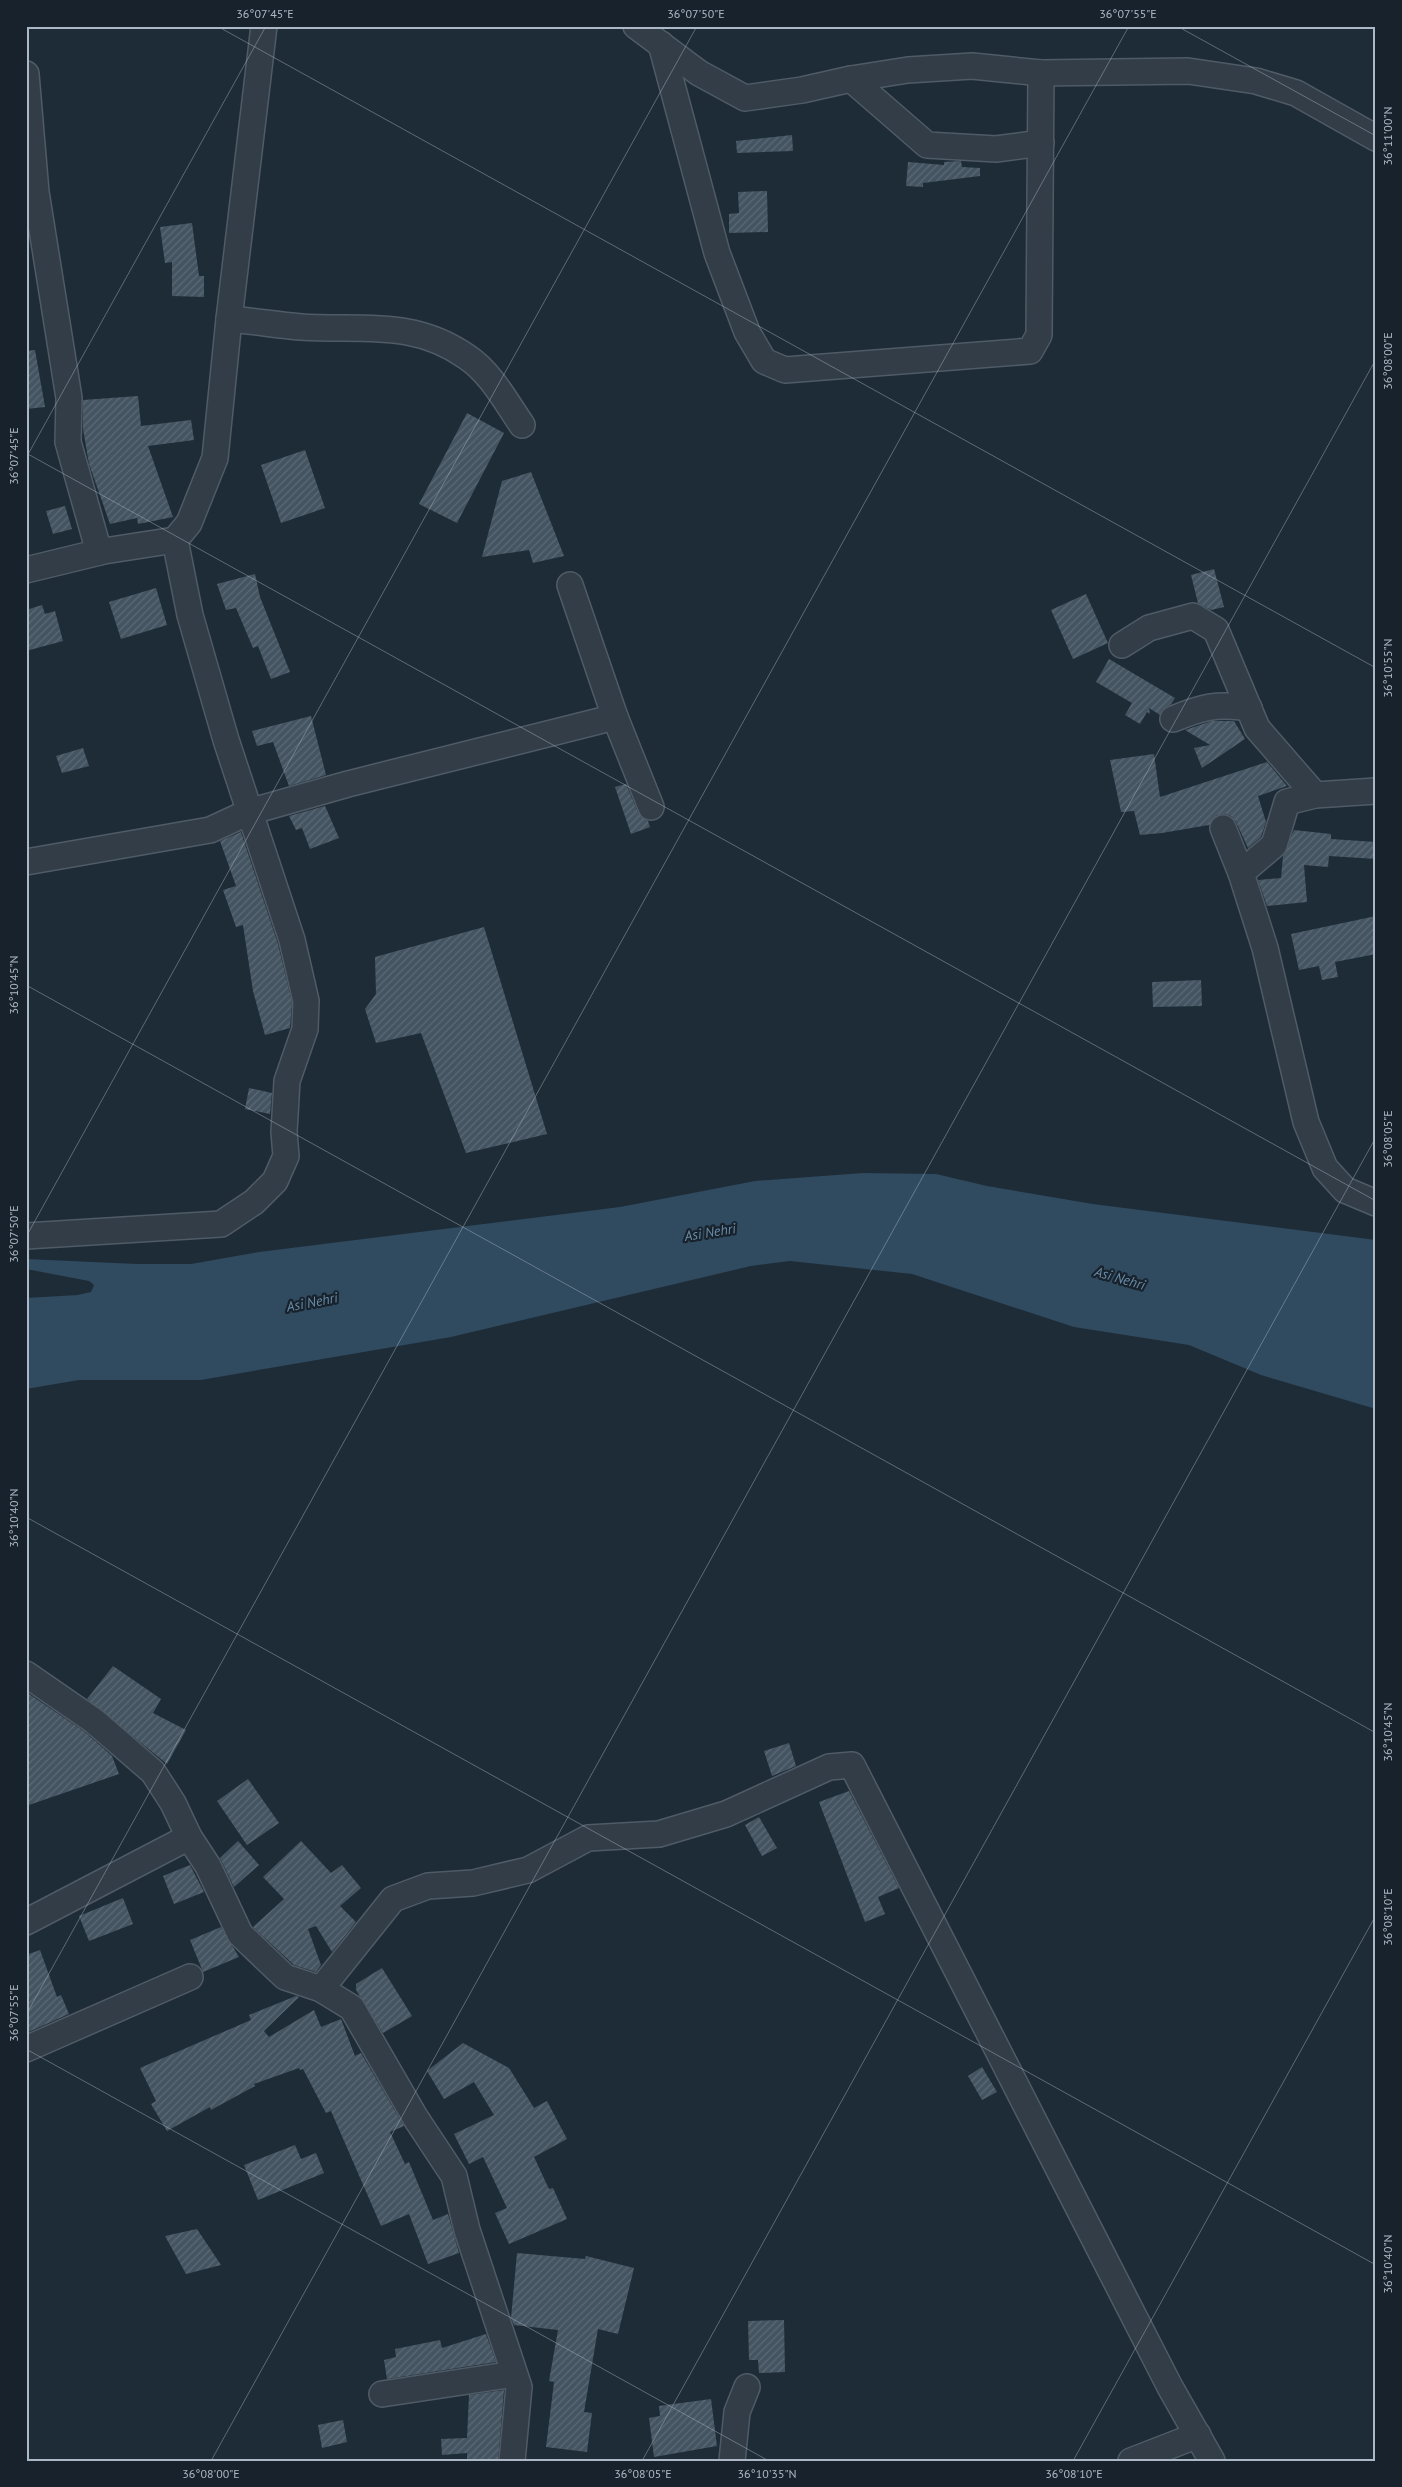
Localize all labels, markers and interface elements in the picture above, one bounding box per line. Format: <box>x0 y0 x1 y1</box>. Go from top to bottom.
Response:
text: 36°07'45"E <box>236 6 294 21</box>
text: 36°07'50"E <box>667 6 725 21</box>
text: 36°07'55"E <box>1099 6 1157 21</box>
text: 36°11'00"N <box>1380 106 1395 166</box>
text: 36°08'00"E <box>1380 332 1395 390</box>
text: 36°07'45"E <box>6 427 21 485</box>
text: 36°10'55"N <box>1380 638 1395 698</box>
text: 36°10'45"N <box>6 955 21 1015</box>
text: 36°08'05"E <box>1380 1110 1395 1168</box>
text: 36°07'50"E <box>6 1205 21 1263</box>
water label: Asi Nehri <box>682 1219 737 1245</box>
water label: Asi Nehri <box>1092 1262 1148 1294</box>
water label: Asi Nehri <box>284 1288 339 1316</box>
text: 36°10'40"N <box>6 1488 21 1548</box>
text: 36°10'45"N <box>1380 1702 1395 1762</box>
text: 36°08'10"E <box>1380 1888 1395 1946</box>
text: 36°07'55"E <box>6 1984 21 2042</box>
text: 36°10'40"N <box>1380 2234 1395 2294</box>
text: 36°08'00"E <box>182 2466 240 2481</box>
text: 36°08'05"E <box>614 2466 672 2481</box>
text: 36°10'35"N <box>737 2466 797 2481</box>
text: 36°08'10"E <box>1045 2466 1103 2481</box>

